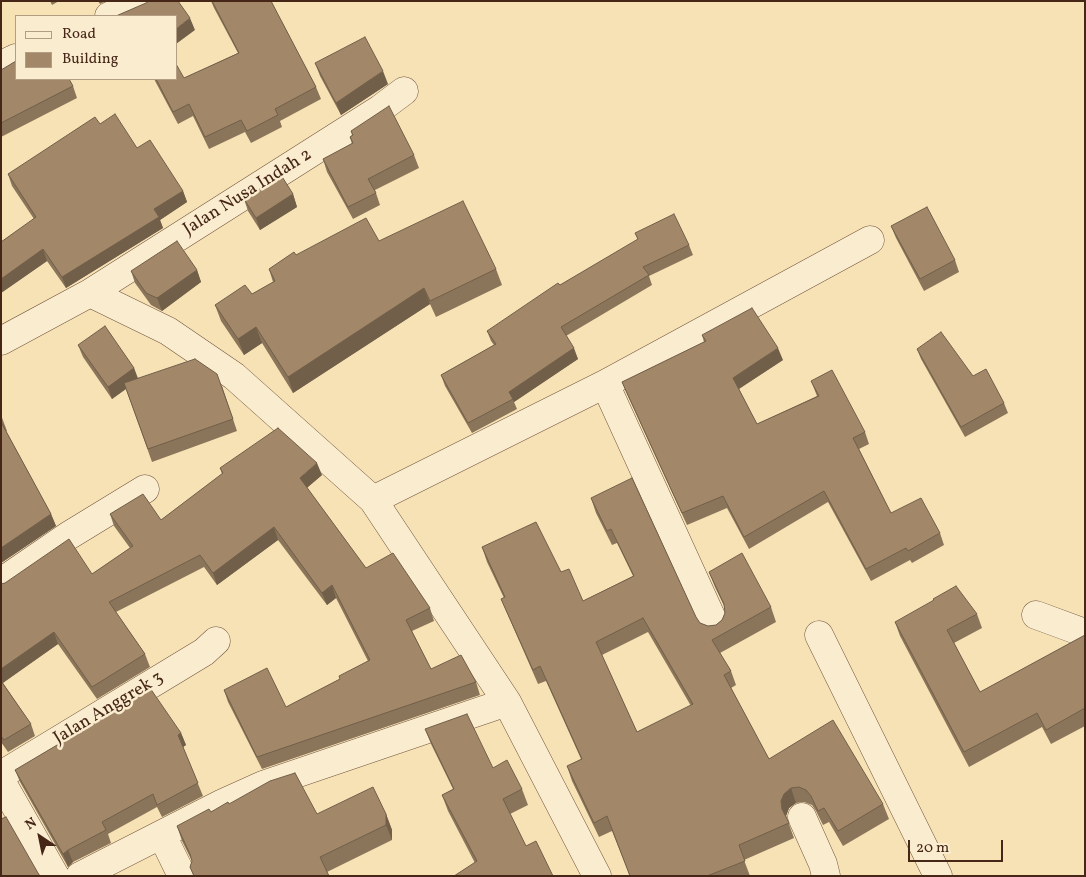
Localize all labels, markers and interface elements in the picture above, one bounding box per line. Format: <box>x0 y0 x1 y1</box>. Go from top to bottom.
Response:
legend <box>15 15 178 80</box>
text: Road <box>62 24 96 45</box>
text: Building <box>62 49 118 70</box>
street label: Jalan Nusa Indah 2 <box>180 145 316 241</box>
street label: Jalan Anggrek 3 <box>50 668 168 750</box>
north arrow <box>15 812 65 862</box>
text: N <box>22 813 41 835</box>
scale bar <box>911 830 1006 862</box>
text: 20 m <box>916 838 949 859</box>

